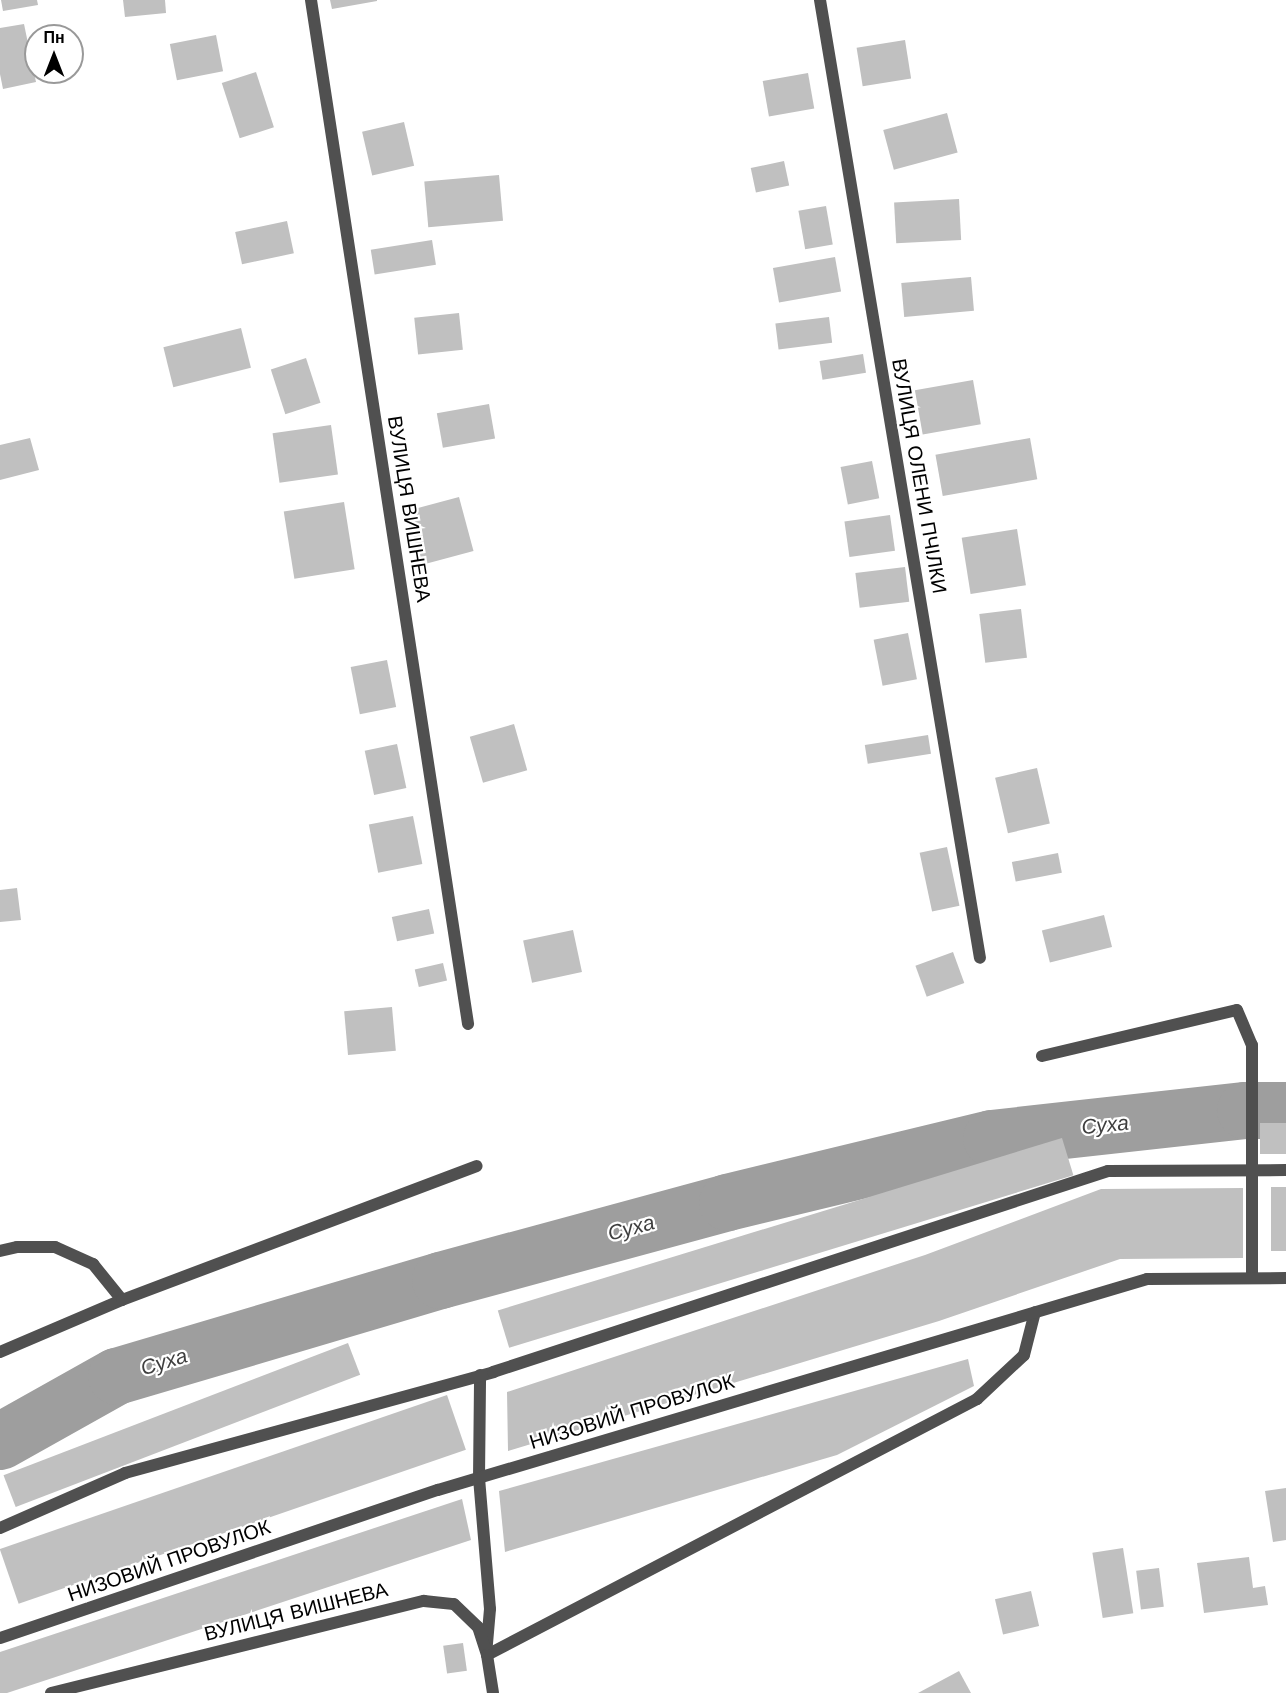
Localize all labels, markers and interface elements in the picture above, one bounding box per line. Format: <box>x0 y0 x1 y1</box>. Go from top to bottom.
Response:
north arrow <box>24 24 84 84</box>
text: Пн <box>43 28 65 47</box>
street label: ВУЛИЦЯ ОЛЕНИ ПЧІЛКИ <box>887 357 951 595</box>
street label: ВУЛИЦЯ ВИШНЕВА <box>382 414 436 604</box>
water label: Суха <box>1080 1110 1130 1140</box>
water label: Суха <box>605 1210 657 1246</box>
water label: Суха <box>138 1343 190 1381</box>
street label: НИЗОВИЙ ПРОВУЛОК <box>527 1369 737 1455</box>
street label: НИЗОВИЙ ПРОВУЛОК <box>64 1515 274 1607</box>
street label: ВУЛИЦЯ ВИШНЕВА <box>202 1578 390 1646</box>

